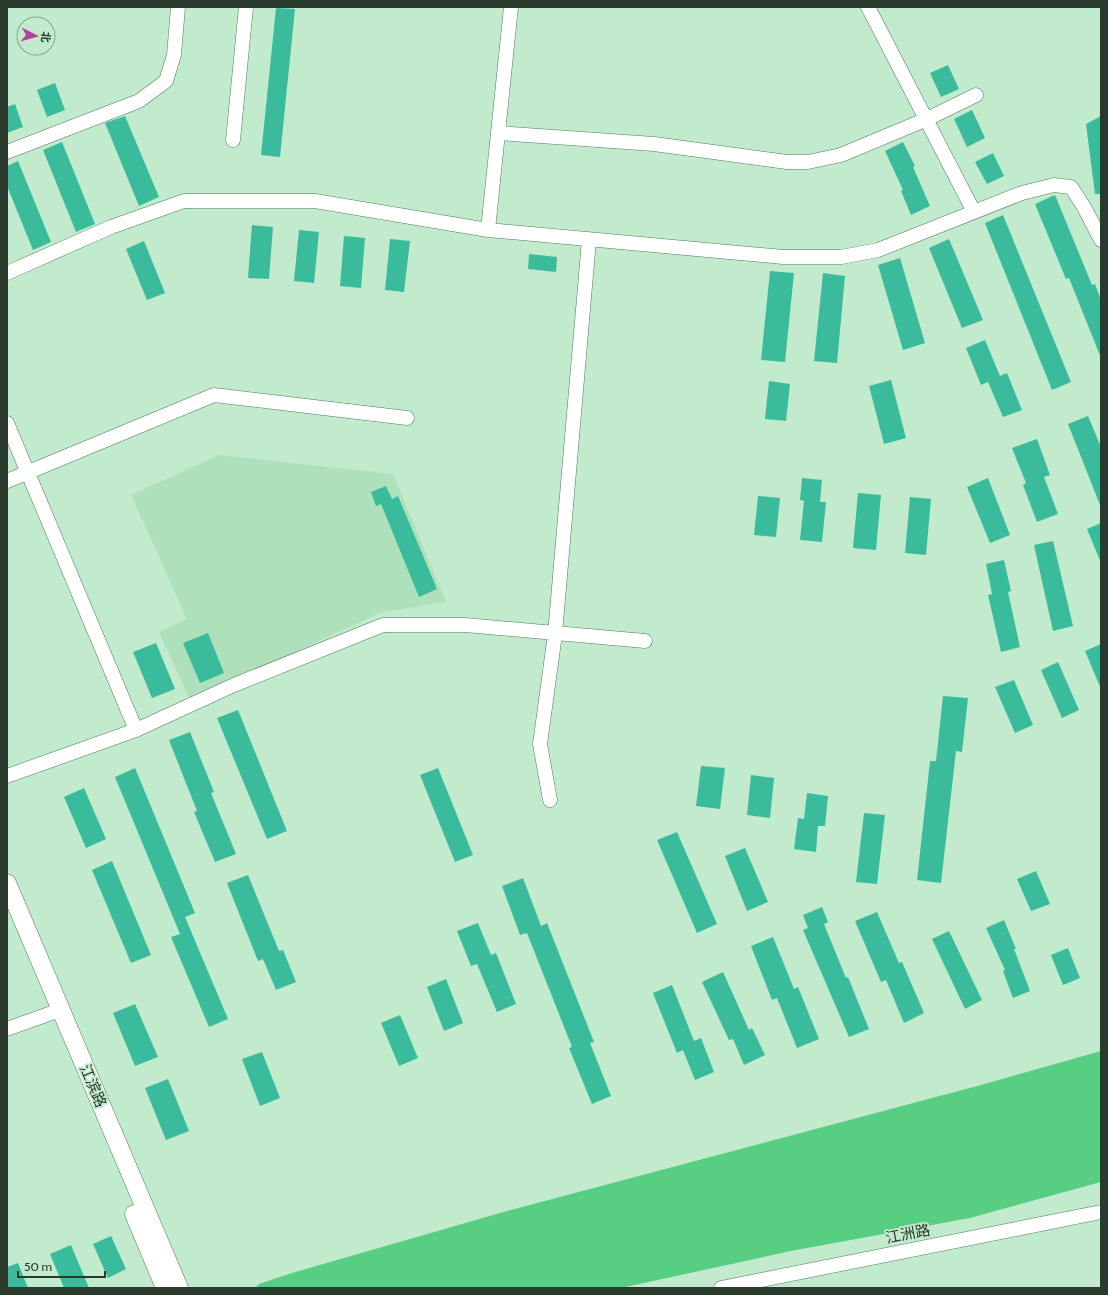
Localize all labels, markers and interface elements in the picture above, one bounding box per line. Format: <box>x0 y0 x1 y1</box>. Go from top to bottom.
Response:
north arrow <box>16 16 56 56</box>
text: 北 <box>38 31 53 43</box>
street label: 江滨路 <box>76 1062 110 1110</box>
street label: 江洲路 <box>884 1221 932 1247</box>
scale bar <box>18 1253 105 1279</box>
text: 50 m <box>24 1259 52 1274</box>

